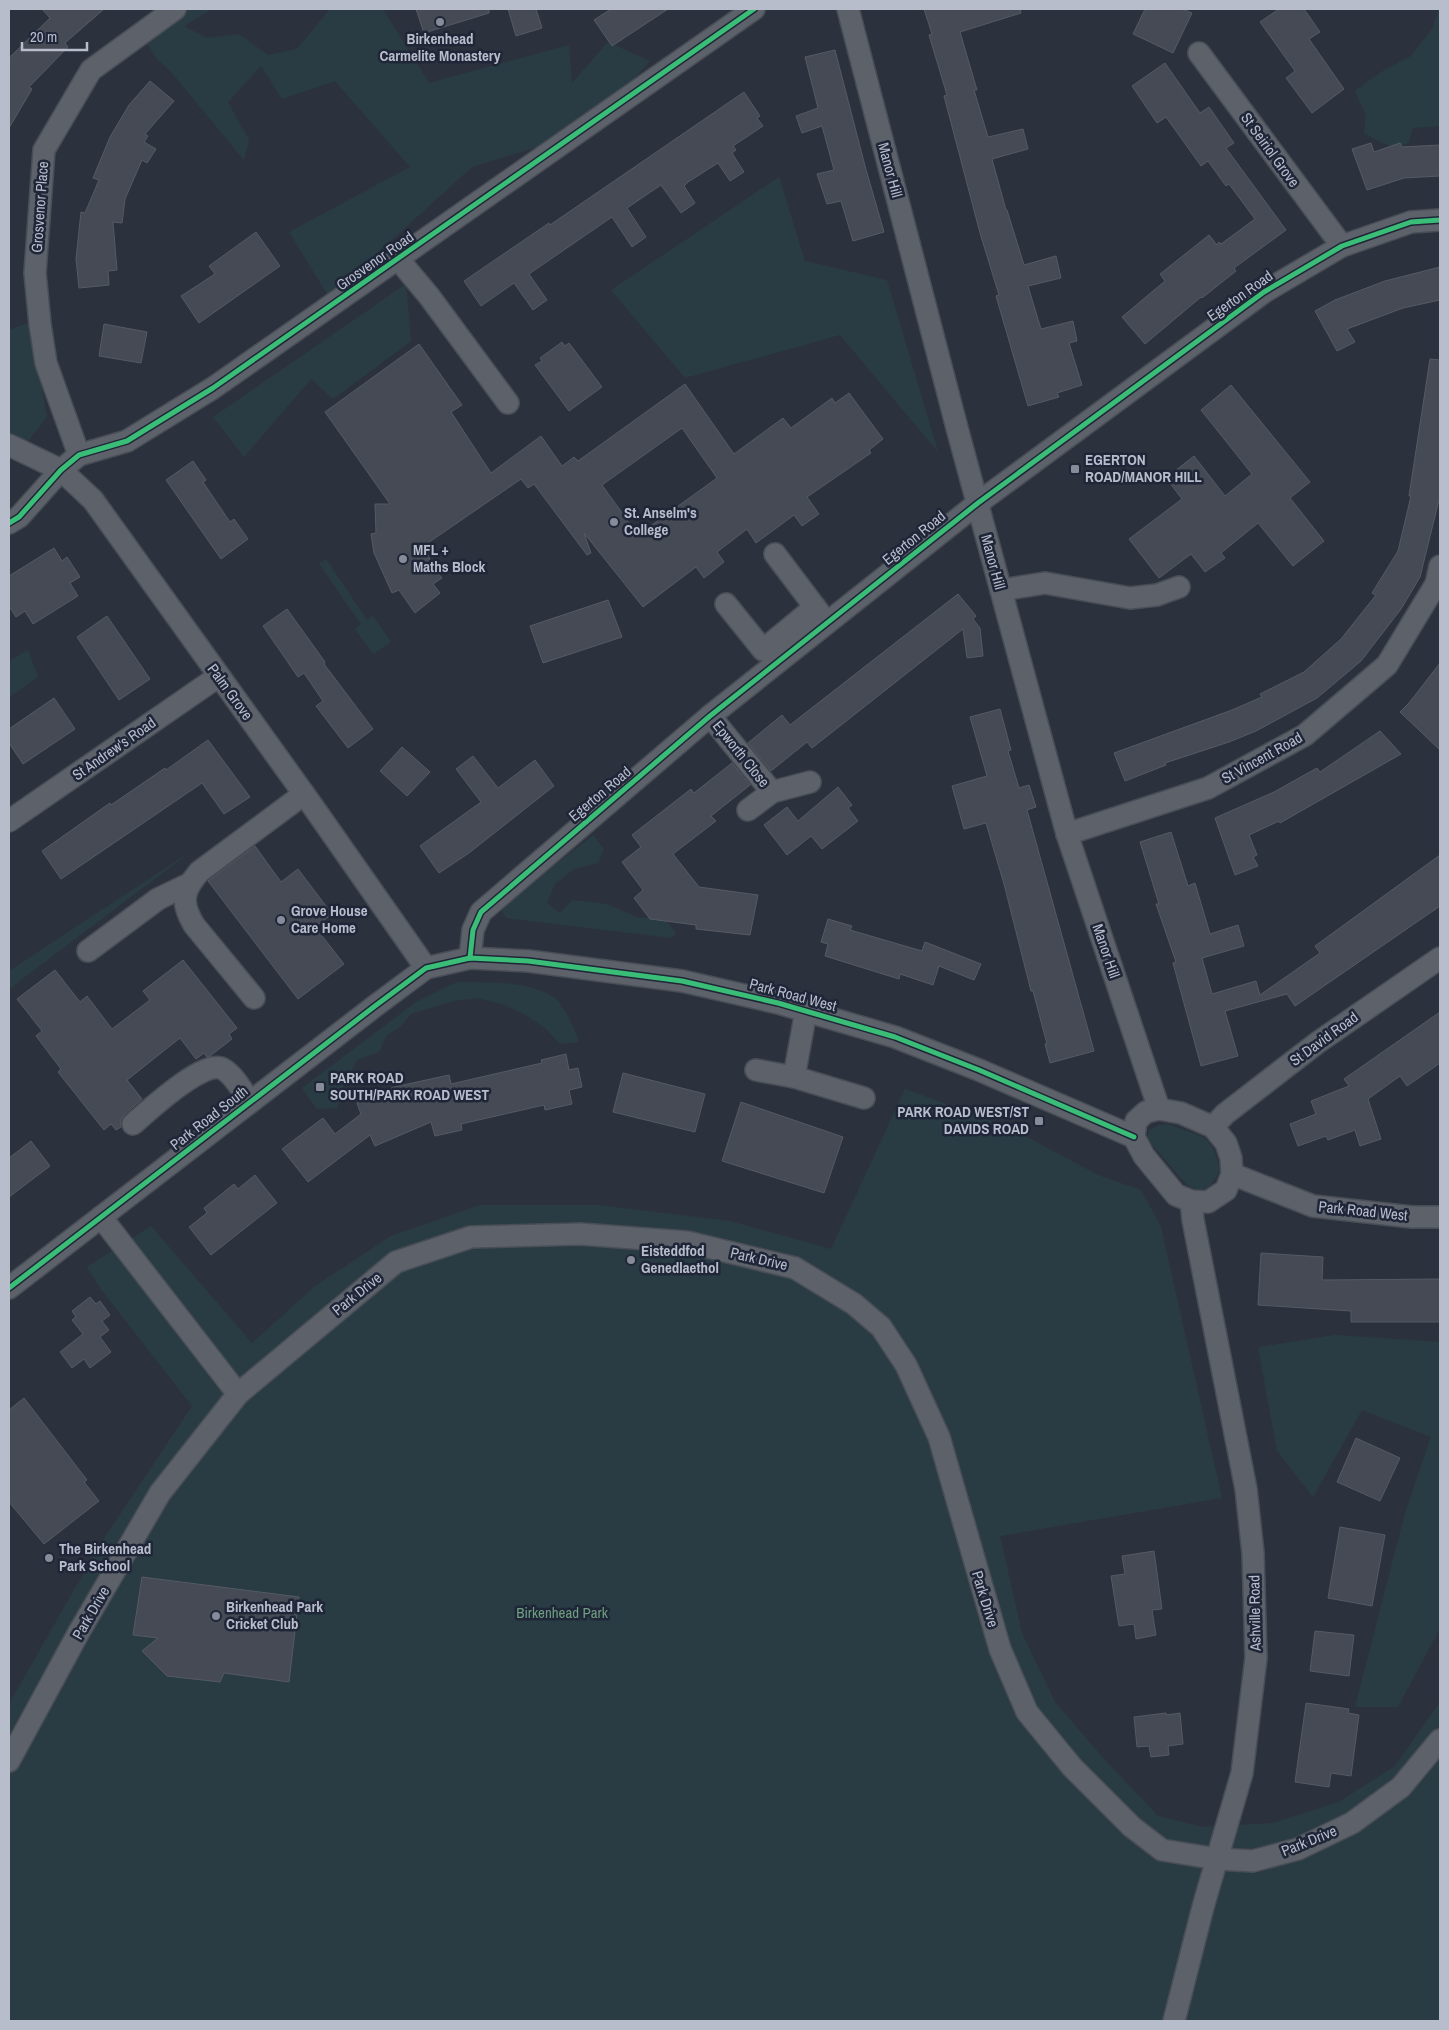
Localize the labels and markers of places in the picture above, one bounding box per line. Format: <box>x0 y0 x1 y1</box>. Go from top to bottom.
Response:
marker: Birkenhead Carmelite Monastery <box>434 16 446 28</box>
place label: Birkenhead Carmelite Monastery <box>380 28 501 66</box>
place label: EGERTON ROAD/MANOR HILL <box>1085 449 1202 487</box>
marker: EGERTON ROAD/MANOR HILL <box>1069 463 1081 475</box>
place label: St. Anselm's College <box>624 502 697 540</box>
marker: St. Anselm's College <box>608 516 620 528</box>
place label: MFL + Maths Block <box>413 539 486 577</box>
marker: MFL + Maths Block <box>397 553 409 565</box>
place label: Grove House Care Home <box>291 900 368 938</box>
marker: Grove House Care Home <box>275 914 287 926</box>
place label: PARK ROAD SOUTH/PARK ROAD WEST <box>330 1067 489 1105</box>
marker: PARK ROAD SOUTH/PARK ROAD WEST <box>314 1081 326 1093</box>
place label: PARK ROAD WEST/ST DAVIDS ROAD <box>897 1101 1029 1139</box>
marker: PARK ROAD WEST/ST DAVIDS ROAD <box>1033 1115 1045 1127</box>
place label: Eisteddfod Genedlaethol <box>641 1240 719 1278</box>
marker: Eisteddfod Genedlaethol <box>625 1254 637 1266</box>
place label: The Birkenhead Park School <box>59 1538 151 1576</box>
marker: The Birkenhead Park School <box>43 1552 55 1564</box>
place label: Birkenhead Park Cricket Club <box>226 1596 323 1634</box>
marker: Birkenhead Park Cricket Club <box>210 1610 222 1622</box>

